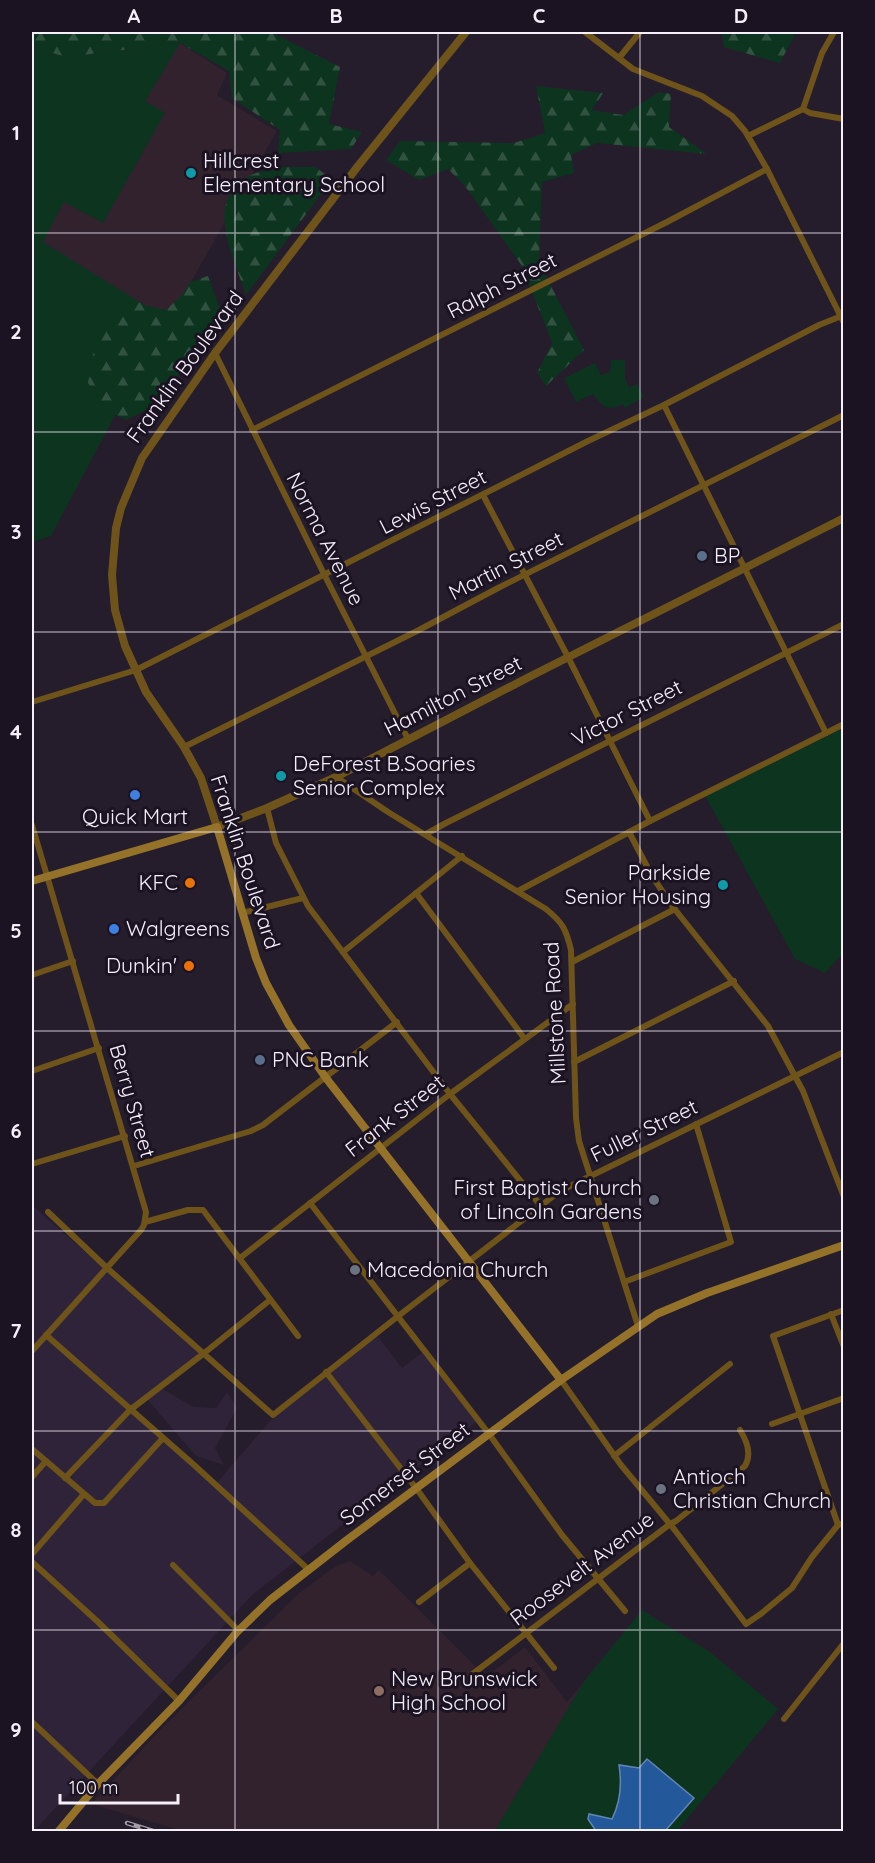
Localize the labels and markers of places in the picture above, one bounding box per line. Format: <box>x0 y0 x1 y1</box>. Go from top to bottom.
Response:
place label: Hillcrest Elementary School <box>203 147 385 197</box>
marker: Hillcrest Elementary School <box>184 166 198 180</box>
place label: BP <box>714 542 740 568</box>
marker: BP <box>695 549 709 563</box>
place label: DeForest B.Soaries Senior Complex <box>293 750 476 800</box>
marker: DeForest B.Soaries Senior Complex <box>274 769 288 783</box>
marker: Quick Mart <box>128 788 142 802</box>
place label: Quick Mart <box>82 803 188 829</box>
place label: Parkside Senior Housing <box>565 859 711 909</box>
place label: KFC <box>138 869 178 895</box>
marker: KFC <box>183 876 197 890</box>
marker: Parkside Senior Housing <box>716 878 730 892</box>
place label: Walgreens <box>126 915 230 941</box>
marker: Walgreens <box>107 922 121 936</box>
place label: Dunkin' <box>106 952 177 978</box>
marker: Dunkin' <box>182 959 196 973</box>
place label: PNC Bank <box>272 1046 369 1072</box>
marker: PNC Bank <box>253 1053 267 1067</box>
place label: First Baptist Church of Lincoln Gardens <box>453 1174 642 1224</box>
marker: First Baptist Church of Lincoln Gardens <box>647 1193 661 1207</box>
place label: Macedonia Church <box>367 1256 548 1282</box>
marker: Macedonia Church <box>348 1263 362 1277</box>
place label: Antioch Christian Church <box>673 1463 831 1513</box>
marker: Antioch Christian Church <box>654 1482 668 1496</box>
place label: New Brunswick High School <box>391 1665 538 1715</box>
marker: New Brunswick High School <box>372 1684 386 1698</box>

